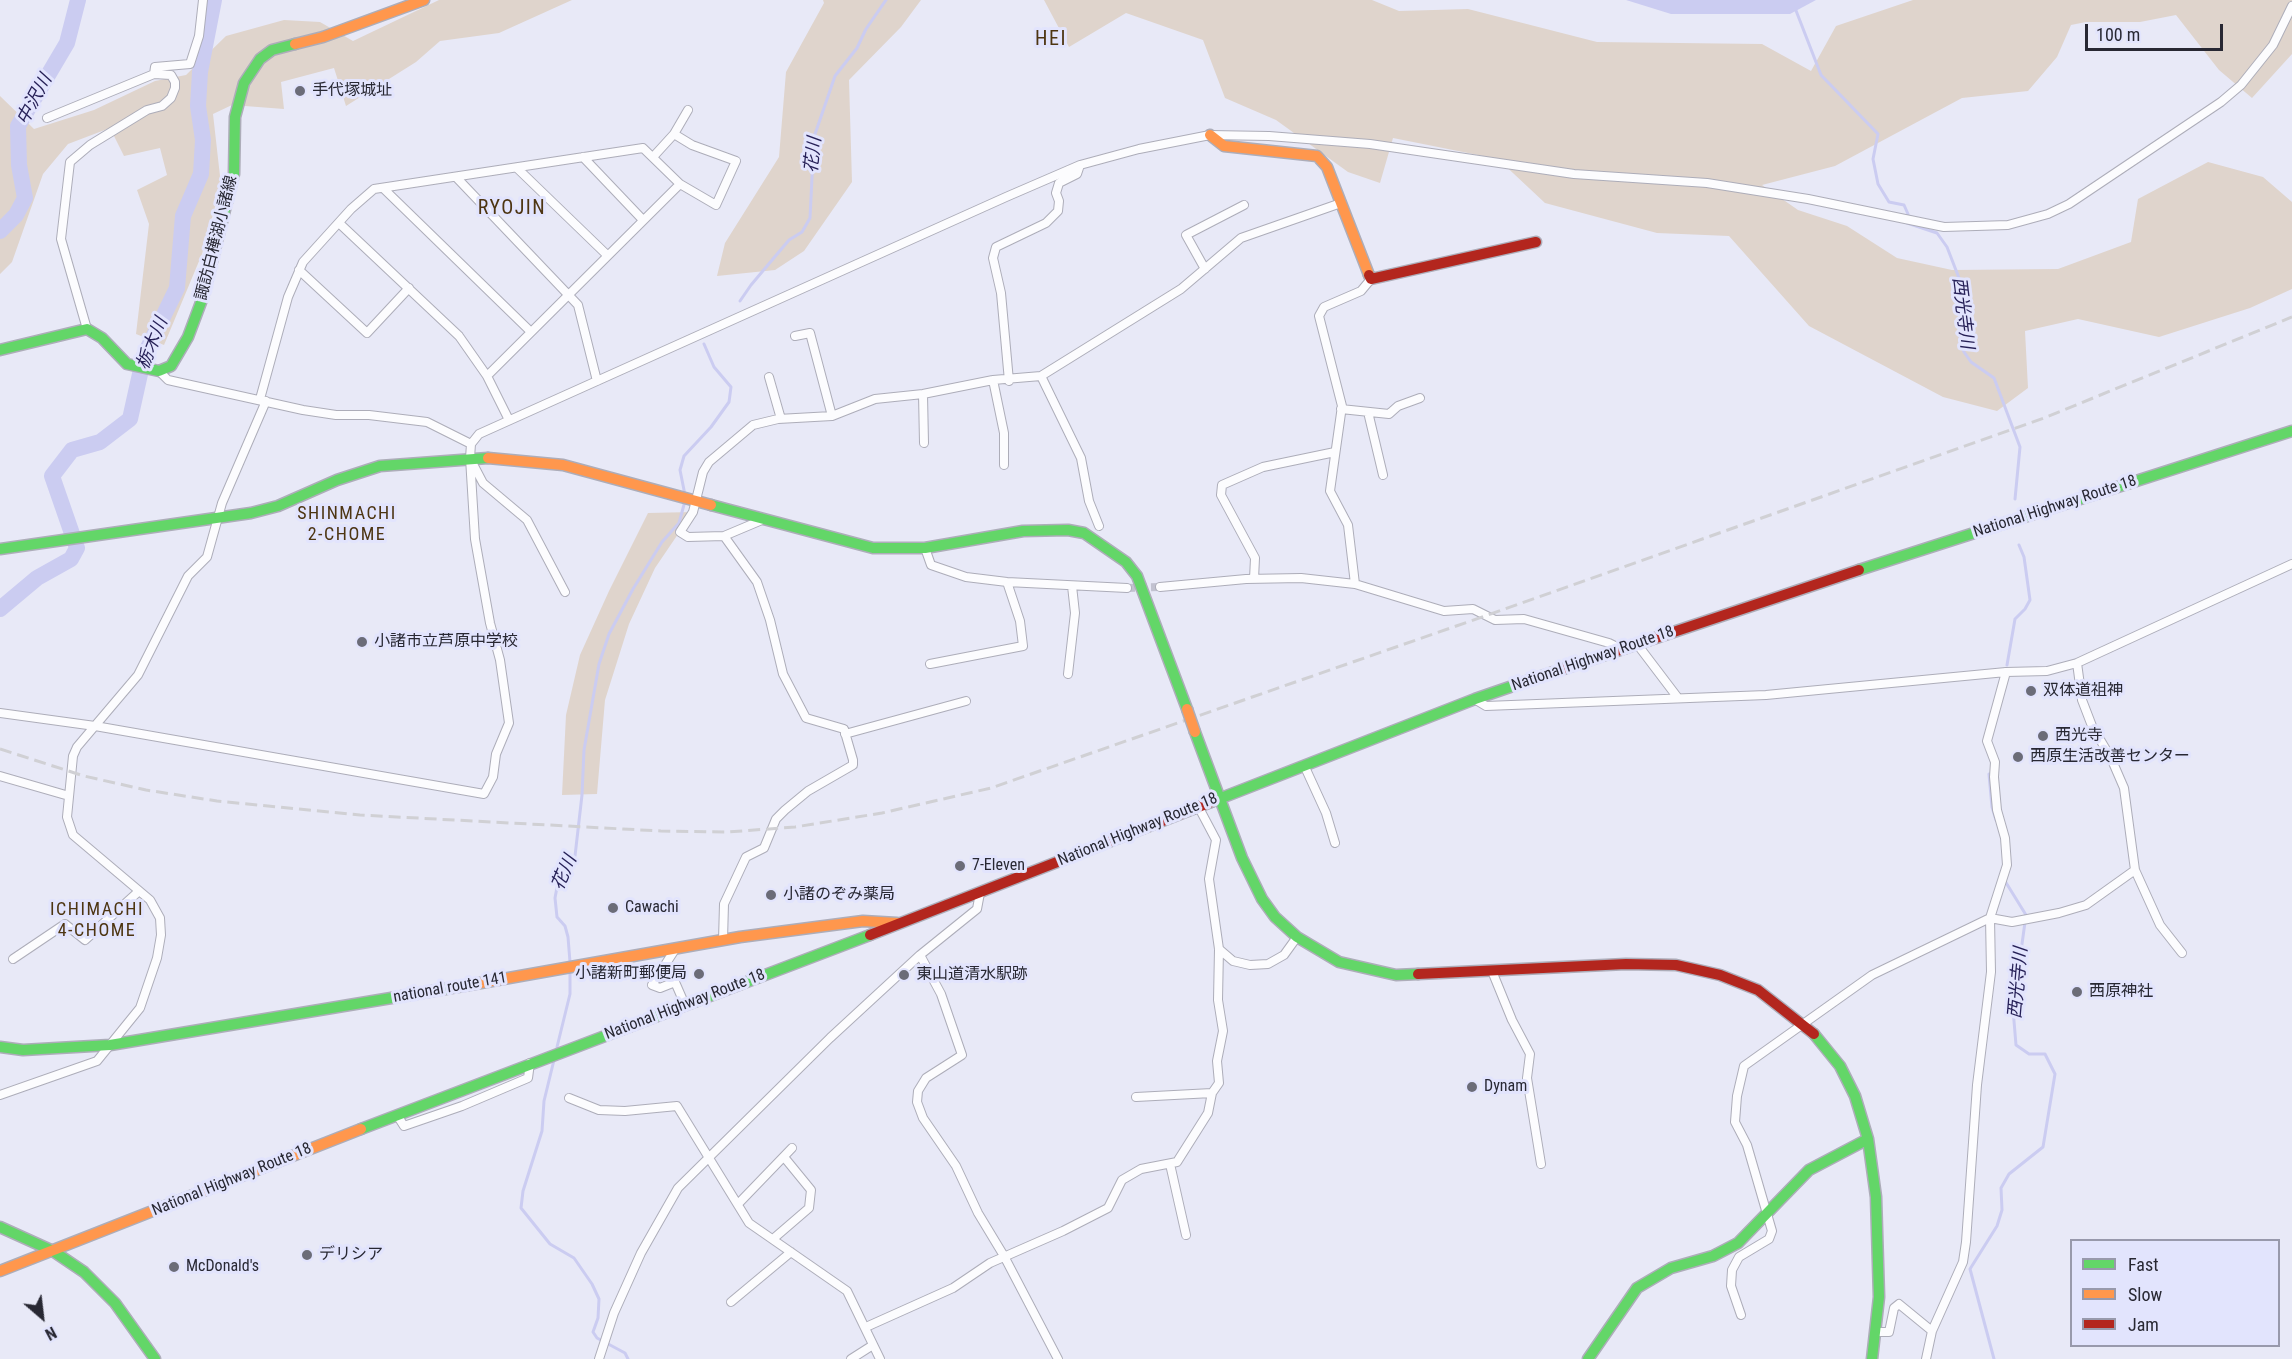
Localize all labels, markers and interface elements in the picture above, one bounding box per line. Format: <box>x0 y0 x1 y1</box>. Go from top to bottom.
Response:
scale bar <box>2088 12 2226 50</box>
text: 100 m <box>2096 24 2140 45</box>
district label: HEI <box>1035 28 1067 52</box>
water label: 中沢川 <box>13 71 57 129</box>
place label: 手代塚城址 <box>312 81 392 101</box>
marker: 手代塚城址 <box>293 84 307 98</box>
water label: 花川 <box>801 136 827 174</box>
street label: 諏訪白樺湖小諸線 <box>192 174 242 302</box>
district label: RYOJIN <box>478 197 546 221</box>
water label: 西光寺川 <box>1947 276 1977 350</box>
water label: 栃木川 <box>133 315 173 373</box>
street label: National Highway Route 18 <box>1971 472 2139 542</box>
district label: SHINMACHI 2-CHOME <box>297 503 397 546</box>
street label: National Highway Route 18 <box>1509 622 1677 696</box>
place label: 小諸市立芦原中学校 <box>374 632 518 652</box>
marker: 小諸市立芦原中学校 <box>355 635 369 649</box>
place label: 双体道祖神 <box>2043 681 2123 701</box>
marker: 双体道祖神 <box>2024 684 2038 698</box>
place label: 西光寺 <box>2055 726 2103 746</box>
marker: 西光寺 <box>2036 729 2050 743</box>
place label: 西原生活改善センター <box>2030 747 2190 767</box>
marker: 西原生活改善センター <box>2011 750 2025 764</box>
street label: National Highway Route 18 <box>1055 789 1221 871</box>
water label: 花川 <box>548 852 582 894</box>
place label: 7-Eleven <box>972 856 1025 876</box>
marker: 7-Eleven <box>953 859 967 873</box>
place label: 小諸のぞみ薬局 <box>783 885 895 905</box>
marker: 小諸のぞみ薬局 <box>764 888 778 902</box>
place label: Cawachi <box>625 898 679 918</box>
district label: ICHIMACHI 4-CHOME <box>50 899 144 942</box>
marker: Cawachi <box>606 901 620 915</box>
water label: 西光寺川 <box>2005 946 2033 1020</box>
place label: 小諸新町郵便局 <box>575 964 687 984</box>
place label: 東山道清水駅跡 <box>916 965 1028 985</box>
street label: National Highway Route 18 <box>602 966 768 1044</box>
marker: 小諸新町郵便局 <box>692 967 706 981</box>
marker: 東山道清水駅跡 <box>897 968 911 982</box>
street label: national route 141 <box>392 969 508 1007</box>
place label: 西原神社 <box>2089 982 2153 1002</box>
marker: 西原神社 <box>2070 985 2084 999</box>
place label: Dynam <box>1484 1077 1527 1097</box>
marker: Dynam <box>1465 1080 1479 1094</box>
street label: National Highway Route 18 <box>149 1139 315 1221</box>
legend <box>2070 1239 2280 1347</box>
place label: デリシア <box>319 1245 383 1265</box>
marker: デリシア <box>300 1248 314 1262</box>
text: Fast <box>2128 1254 2159 1275</box>
place label: McDonald's <box>186 1257 259 1277</box>
marker: McDonald's <box>167 1260 181 1274</box>
text: Slow <box>2128 1284 2162 1305</box>
north arrow <box>12 1287 72 1347</box>
text: Jam <box>2128 1314 2159 1335</box>
text: N <box>42 1323 59 1344</box>

